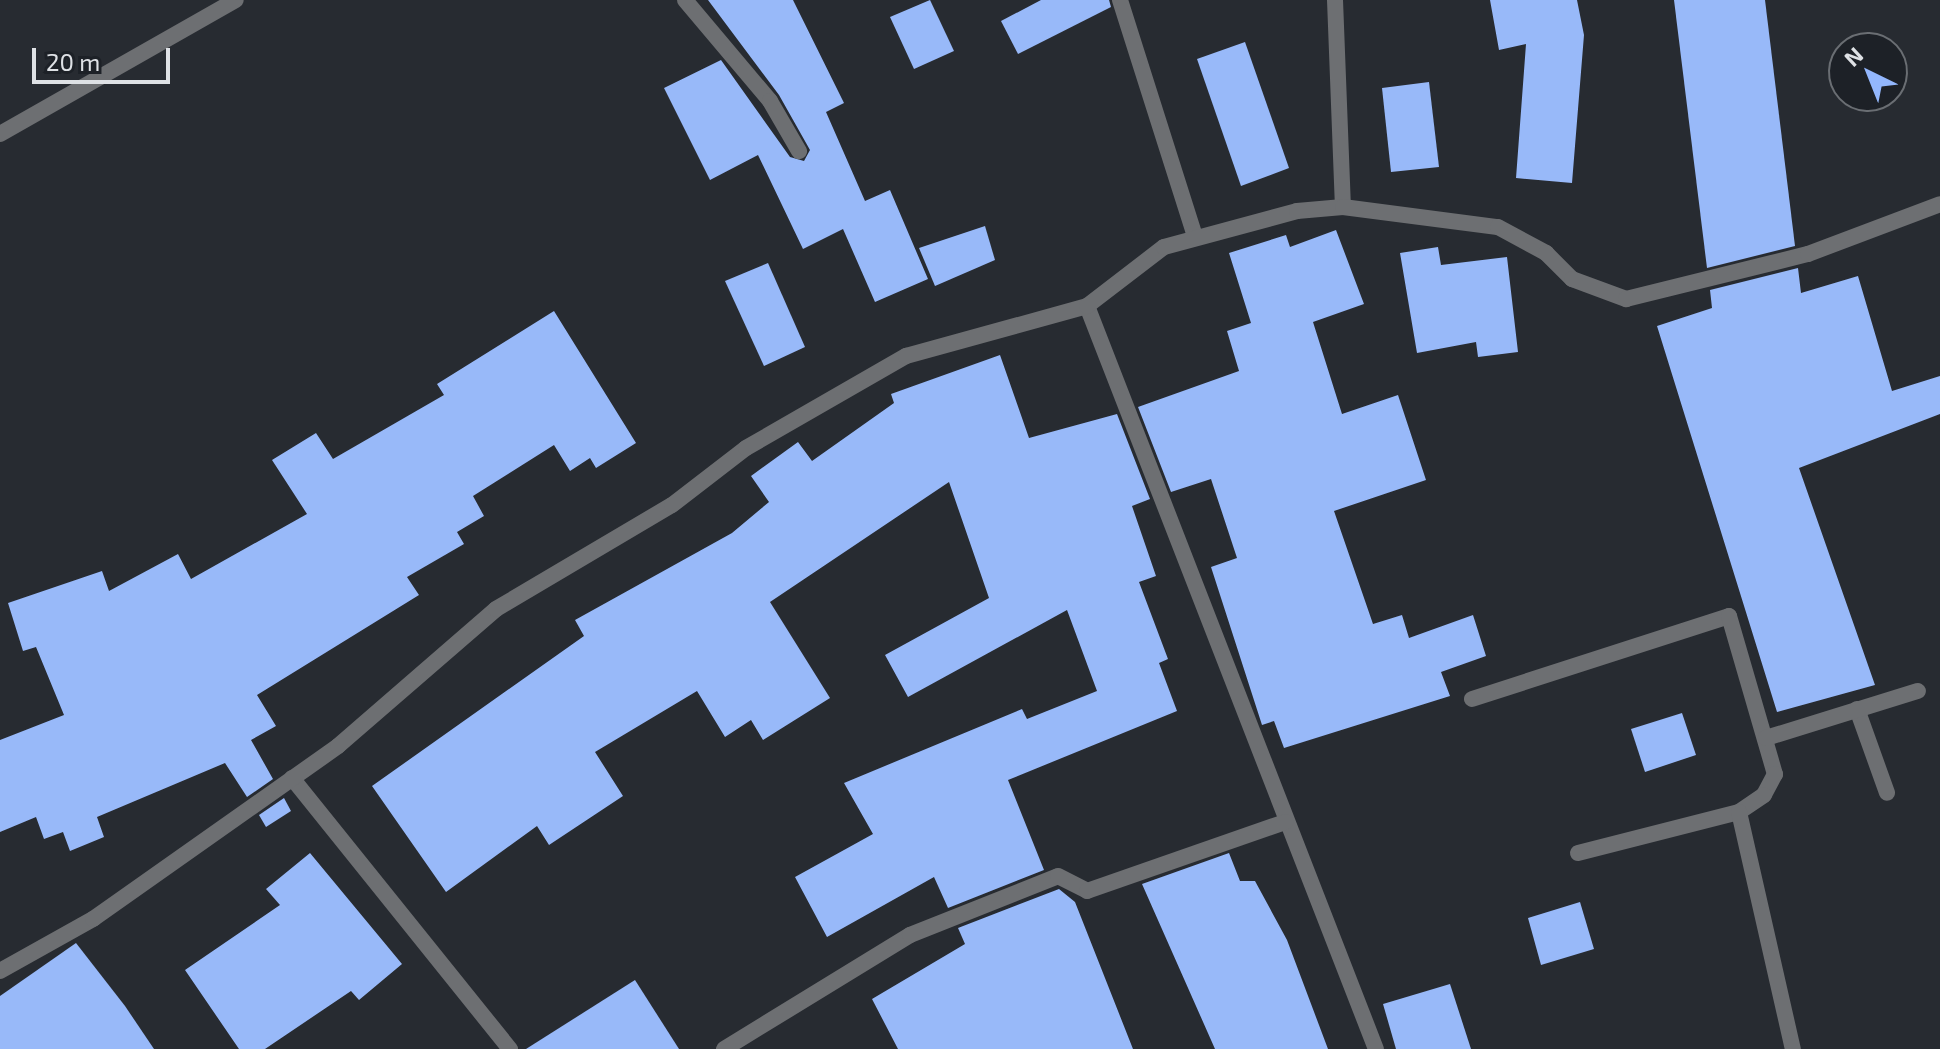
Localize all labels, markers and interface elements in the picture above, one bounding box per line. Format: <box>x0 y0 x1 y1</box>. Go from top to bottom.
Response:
scale bar <box>36 32 174 82</box>
north arrow <box>1828 32 1908 112</box>
text: N <box>1838 41 1868 71</box>
text: 20 m <box>46 47 100 76</box>

